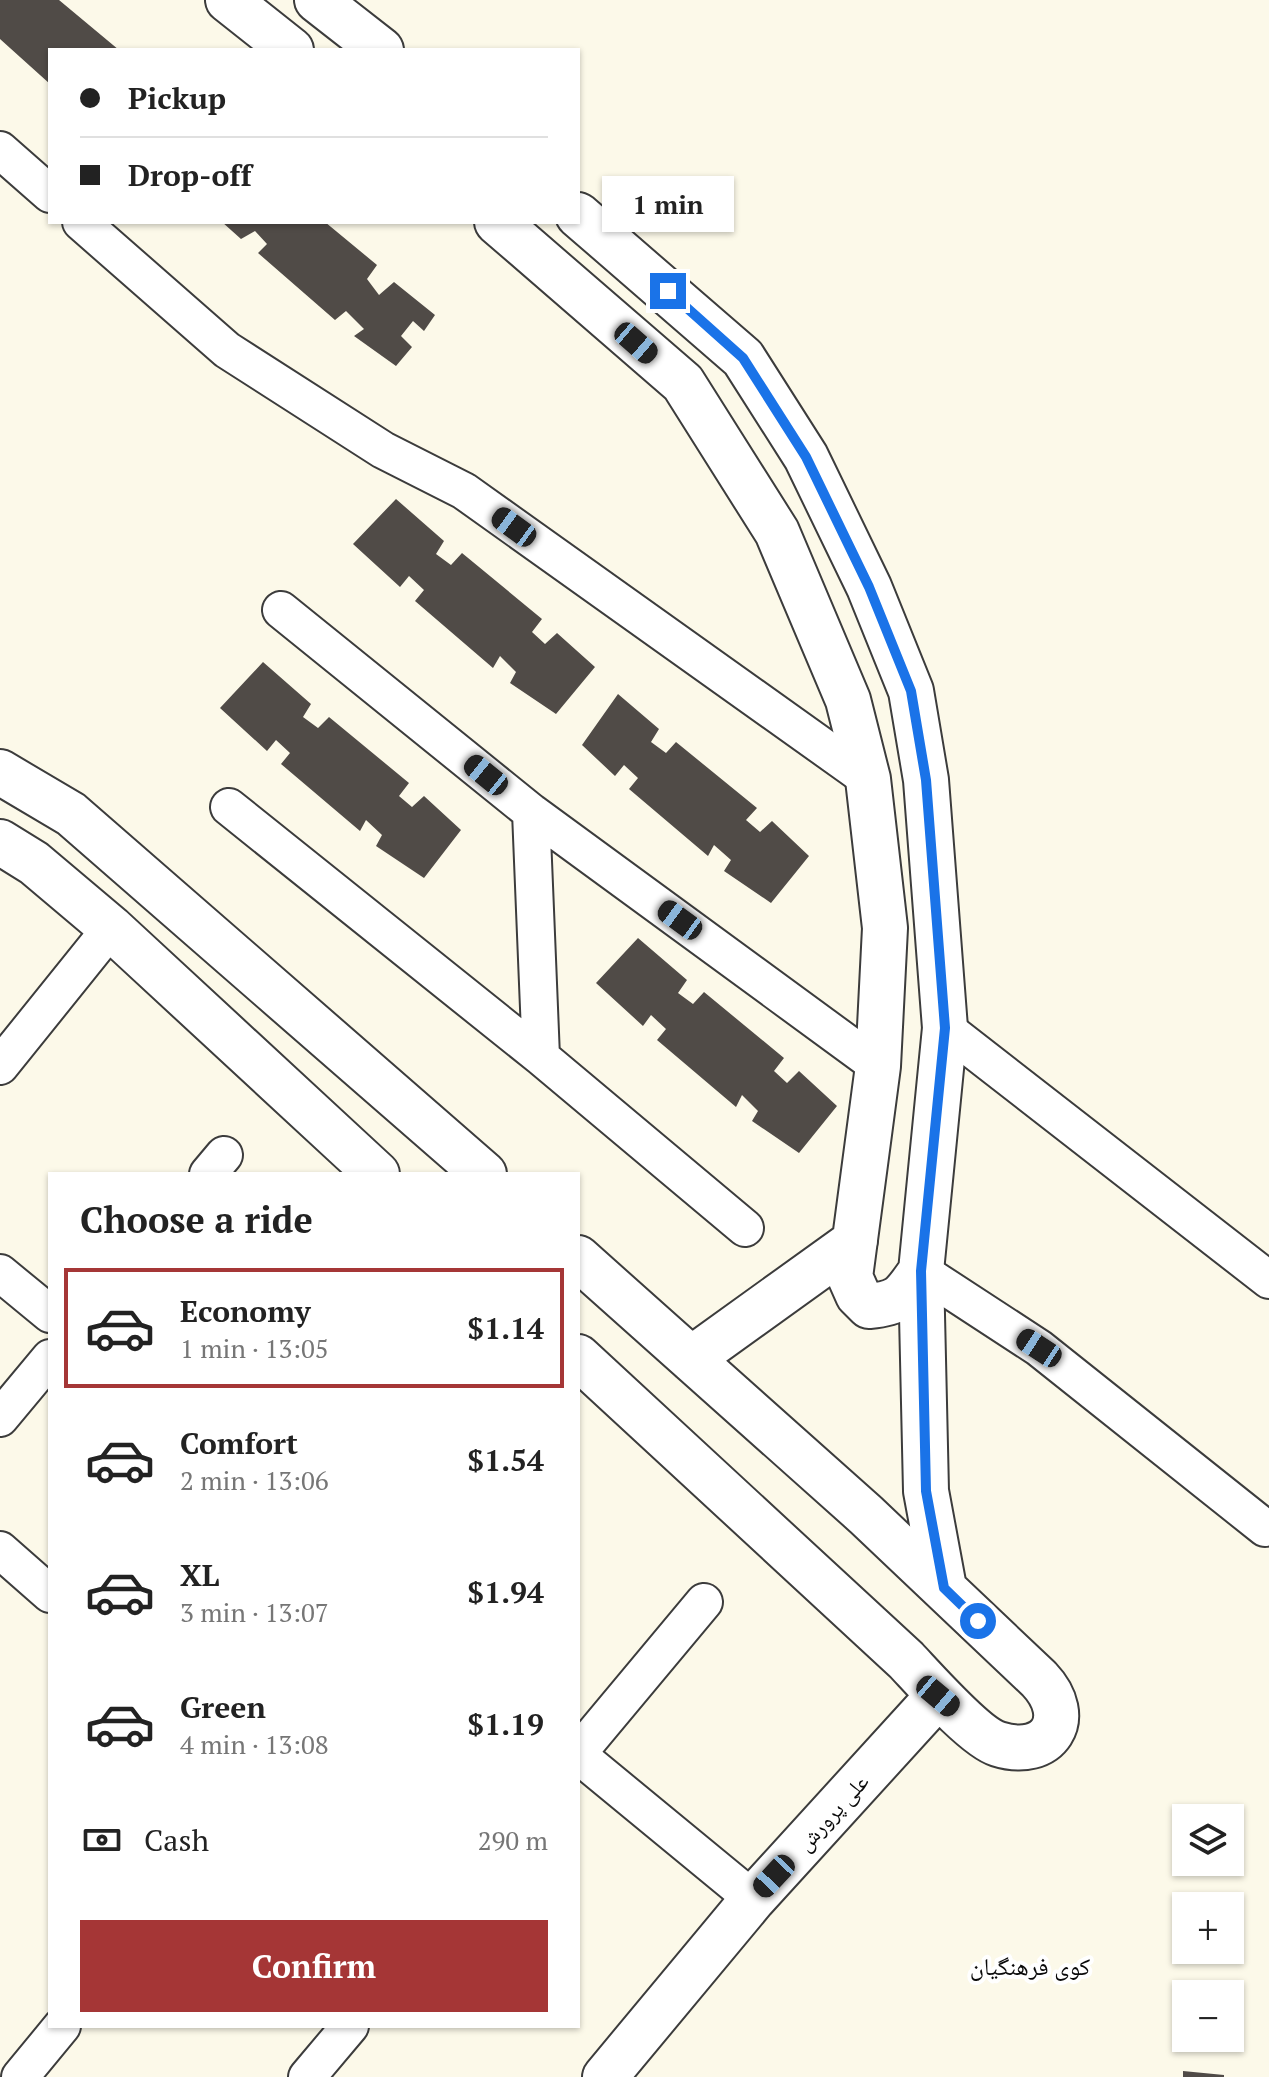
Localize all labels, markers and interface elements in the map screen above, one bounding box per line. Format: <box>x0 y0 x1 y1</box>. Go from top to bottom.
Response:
text: Pickup <box>128 78 226 118</box>
text: Drop-off <box>128 155 252 195</box>
callout: 1 min <box>602 175 734 231</box>
text: 1 min <box>632 187 704 221</box>
route end <box>650 273 686 309</box>
car <box>610 318 662 368</box>
car <box>488 503 540 551</box>
car <box>460 751 512 799</box>
car <box>654 896 706 944</box>
text: Choose a ride <box>80 1196 313 1243</box>
text: Economy <box>180 1291 311 1331</box>
icon: car <box>84 1292 156 1364</box>
text: $1.14 <box>467 1308 544 1348</box>
car <box>1012 1325 1066 1371</box>
text: 1 min · 13:05 <box>180 1331 329 1365</box>
text: Comfort <box>180 1423 298 1463</box>
icon: car <box>84 1424 156 1496</box>
text: $1.54 <box>467 1440 544 1480</box>
text: 2 min · 13:06 <box>180 1463 329 1497</box>
text: XL <box>180 1555 219 1595</box>
icon: car <box>84 1556 156 1628</box>
text: $1.94 <box>467 1572 544 1612</box>
text: 3 min · 13:07 <box>180 1595 329 1629</box>
route start <box>960 1603 996 1639</box>
car <box>912 1671 964 1721</box>
text: Green <box>180 1687 266 1727</box>
icon: car <box>84 1688 156 1760</box>
text: $1.19 <box>467 1704 544 1744</box>
text: 4 min · 13:08 <box>180 1727 329 1761</box>
street label: علی پرورش <box>790 1767 875 1857</box>
map controls <box>1172 1804 1244 2052</box>
button: layers <box>1172 1804 1244 1876</box>
icon: cash <box>80 1818 124 1862</box>
text: Cash <box>144 1820 209 1860</box>
text: 290 m <box>478 1823 548 1857</box>
car <box>749 1850 799 1902</box>
button: + <box>1172 1892 1244 1964</box>
button: Confirm <box>80 1920 548 2012</box>
district label: کوی فرهنگیان <box>970 1950 1090 1982</box>
button: − <box>1172 1980 1244 2052</box>

